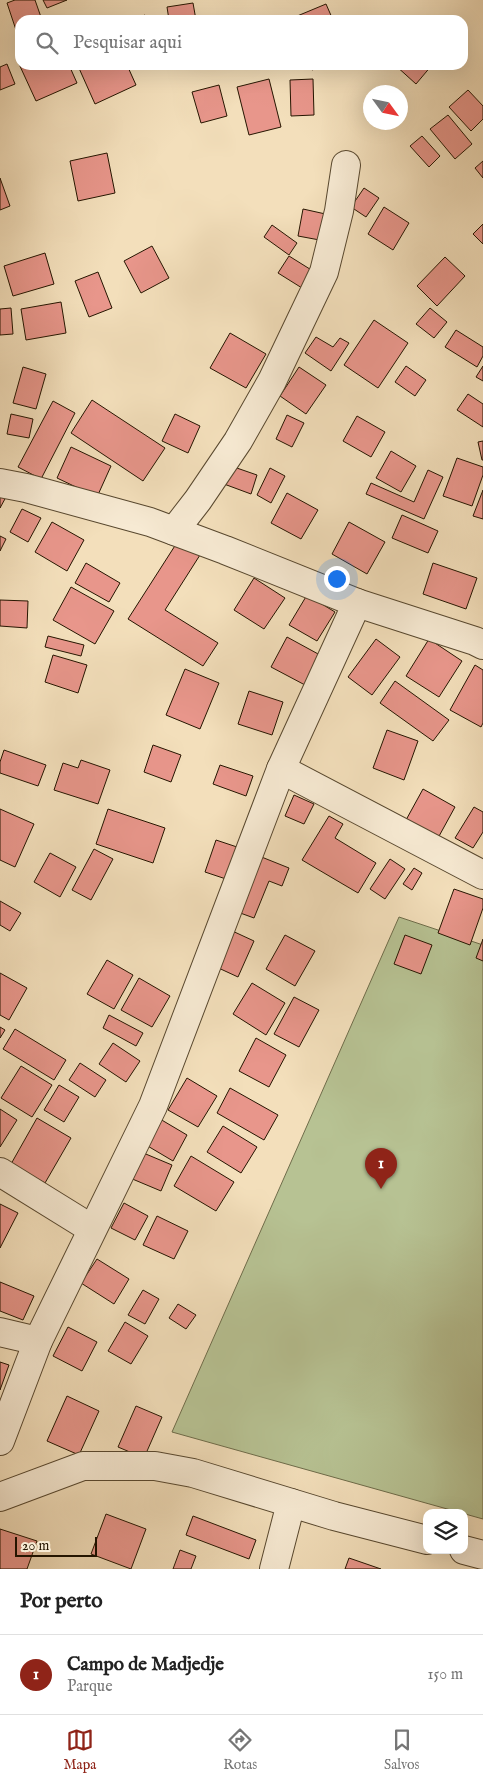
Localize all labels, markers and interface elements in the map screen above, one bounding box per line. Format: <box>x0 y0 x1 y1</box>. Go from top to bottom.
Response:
search box <box>15 15 468 70</box>
icon: search <box>33 29 61 57</box>
text: Pesquisar aqui <box>73 31 182 55</box>
north arrow <box>363 85 408 130</box>
your location <box>324 566 350 592</box>
pin: 1 <box>365 1148 397 1189</box>
map controls <box>423 1509 468 1554</box>
button: layers <box>423 1509 468 1554</box>
scale bar <box>15 1534 98 1557</box>
text: 20 m <box>22 1537 49 1555</box>
text: Por perto <box>20 1588 102 1615</box>
text: Campo de Madjedje <box>67 1653 224 1677</box>
text: 1 <box>33 1665 39 1685</box>
text: 150 m <box>428 1665 463 1685</box>
text: Parque <box>67 1677 113 1697</box>
tab: Mapa <box>63 1726 96 1774</box>
tab: Rotas <box>223 1726 257 1774</box>
tab: Salvos <box>384 1726 420 1774</box>

